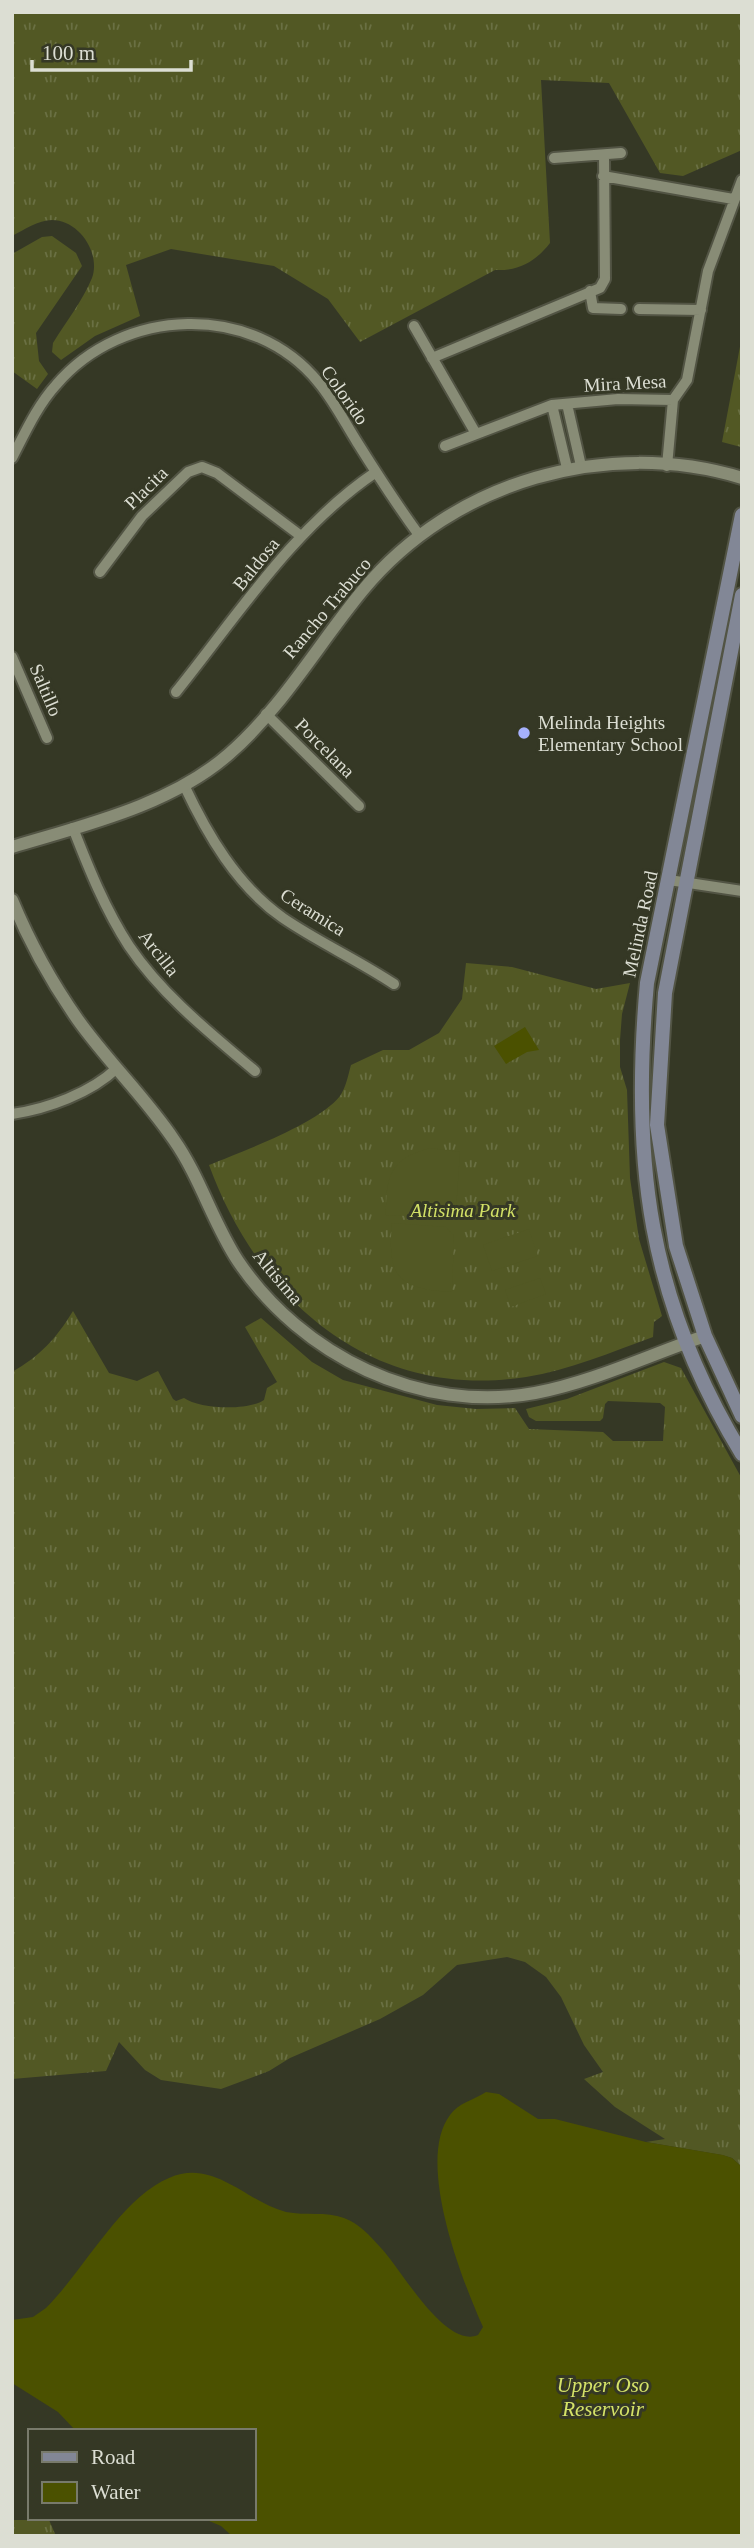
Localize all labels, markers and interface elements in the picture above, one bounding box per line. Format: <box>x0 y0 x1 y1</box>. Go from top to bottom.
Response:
scale bar <box>32 28 191 72</box>
text: 100 m <box>42 41 95 65</box>
street label: Colorido <box>317 361 373 429</box>
street label: Mira Mesa <box>583 370 667 396</box>
street label: Placita <box>120 462 172 514</box>
street label: Baldosa <box>229 533 284 594</box>
street label: Rancho Trabuco <box>279 553 375 663</box>
street label: Saltillo <box>26 661 66 719</box>
place label: Melinda Heights Elementary School <box>538 712 683 755</box>
street label: Porcelana <box>291 714 359 782</box>
marker: Melinda Heights Elementary School <box>516 725 532 741</box>
street label: Melinda Road <box>618 868 662 979</box>
street label: Ceramica <box>277 884 350 940</box>
street label: Arcilla <box>134 926 184 981</box>
park label: Altisima Park <box>408 1200 516 1221</box>
street label: Altisima <box>249 1245 307 1309</box>
water label: Upper Oso Reservoir <box>557 2373 649 2421</box>
legend <box>28 2429 256 2520</box>
text: Road <box>91 2445 136 2469</box>
text: Water <box>91 2480 141 2504</box>

